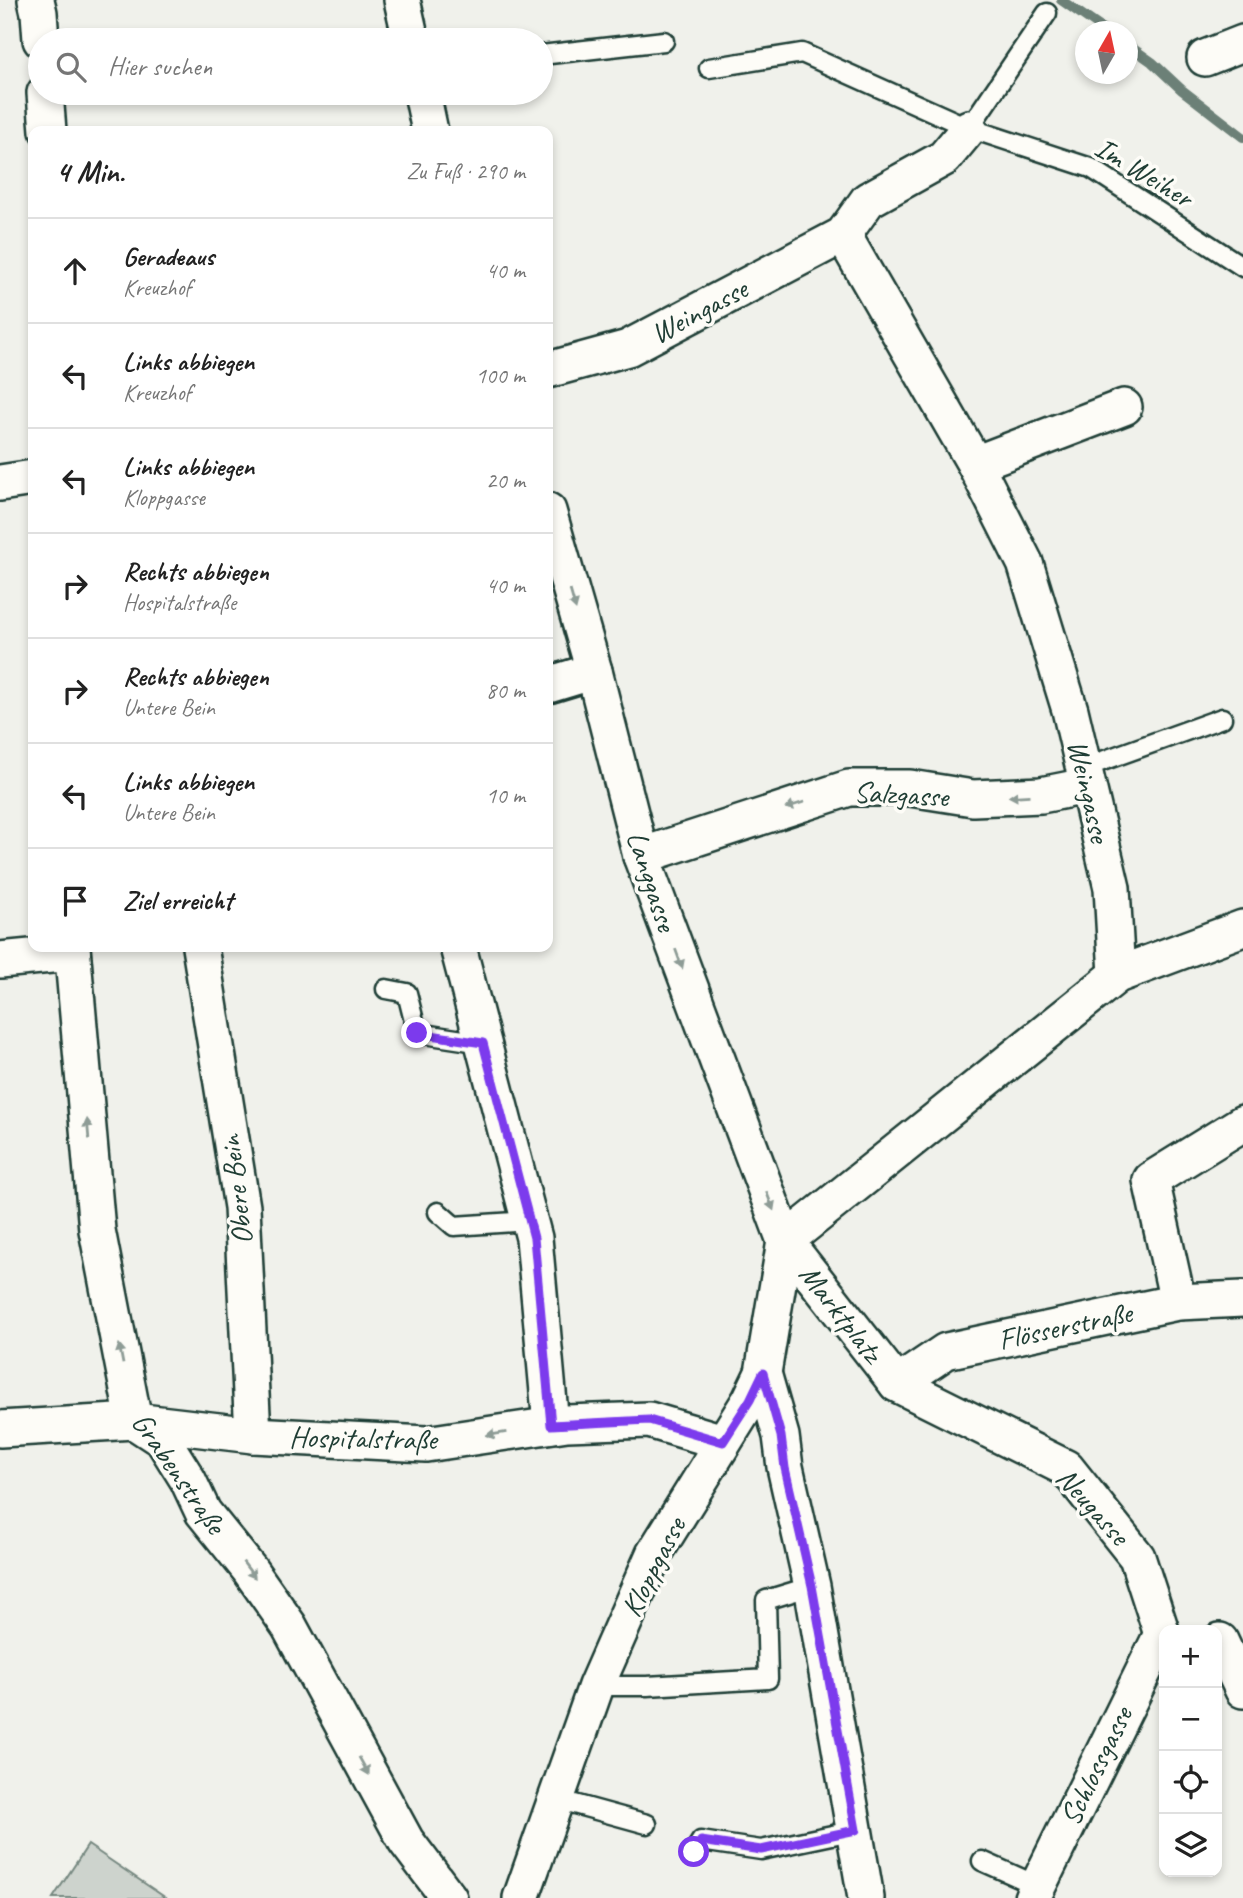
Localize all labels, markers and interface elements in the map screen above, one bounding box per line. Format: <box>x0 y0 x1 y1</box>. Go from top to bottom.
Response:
north arrow <box>1075 21 1138 84</box>
search box <box>28 28 553 105</box>
icon: search <box>52 48 90 86</box>
text: Hier suchen <box>108 50 212 83</box>
street label: Im Weiher <box>1088 128 1202 217</box>
text: 4 Min. <box>56 153 125 191</box>
text: Zu Fuß · 290 m <box>406 157 525 186</box>
text: Geradeaus <box>123 240 214 273</box>
icon: ahead <box>56 252 94 290</box>
text: 40 m <box>486 256 525 285</box>
street label: Weingasse <box>644 269 756 352</box>
text: Kreuzhof <box>123 273 191 302</box>
text: Links abbiegen <box>123 345 254 378</box>
icon: left <box>56 357 94 395</box>
text: 100 m <box>476 361 525 390</box>
text: Kreuzhof <box>123 378 191 407</box>
text: Links abbiegen <box>123 450 254 483</box>
icon: left <box>56 462 94 500</box>
text: 20 m <box>486 466 525 495</box>
text: Kloppgasse <box>123 483 205 512</box>
text: Rechts abbiegen <box>123 555 269 588</box>
icon: right <box>56 567 94 605</box>
text: 40 m <box>486 571 525 600</box>
text: Hospitalstraße <box>123 588 236 617</box>
one-way arrow <box>569 590 579 611</box>
text: Rechts abbiegen <box>123 660 269 693</box>
icon: right <box>56 672 94 710</box>
text: 80 m <box>486 676 525 705</box>
text: Untere Bein <box>123 693 215 722</box>
street label: Weingasse <box>1059 736 1120 848</box>
text: Links abbiegen <box>123 765 254 798</box>
street label: Salzgasse <box>853 773 952 816</box>
icon: left <box>56 777 94 815</box>
text: 10 m <box>486 781 525 810</box>
one-way arrow <box>1008 791 1030 802</box>
text: Untere Bein <box>123 798 215 827</box>
one-way arrow <box>784 801 805 811</box>
street label: Langgasse <box>618 826 687 938</box>
icon: arrive <box>56 882 94 920</box>
text: Ziel erreicht <box>123 884 233 917</box>
one-way arrow <box>674 949 685 970</box>
route end <box>401 1017 432 1048</box>
one-way arrow <box>82 1118 93 1140</box>
street label: Obere Bein <box>210 1132 262 1247</box>
one-way arrow <box>765 1191 776 1212</box>
street label: Marktplatz <box>791 1256 893 1372</box>
street label: Flösserstraße <box>995 1293 1137 1359</box>
one-way arrow <box>116 1343 127 1365</box>
street label: Grabenstraße <box>123 1405 236 1543</box>
street label: Hospitalstraße <box>289 1418 439 1458</box>
one-way arrow <box>484 1428 506 1439</box>
street label: Neugasse <box>1048 1459 1139 1555</box>
street label: Kloppgasse <box>612 1509 695 1623</box>
one-way arrow <box>242 1561 256 1579</box>
map controls <box>1159 1625 1222 1877</box>
button: + <box>1159 1625 1222 1688</box>
button: − <box>1159 1688 1222 1751</box>
street label: Schlossgasse <box>1051 1698 1142 1832</box>
button: locate <box>1159 1751 1222 1814</box>
one-way arrow <box>358 1756 370 1776</box>
button: layers <box>1159 1814 1222 1877</box>
route start <box>678 1836 709 1867</box>

